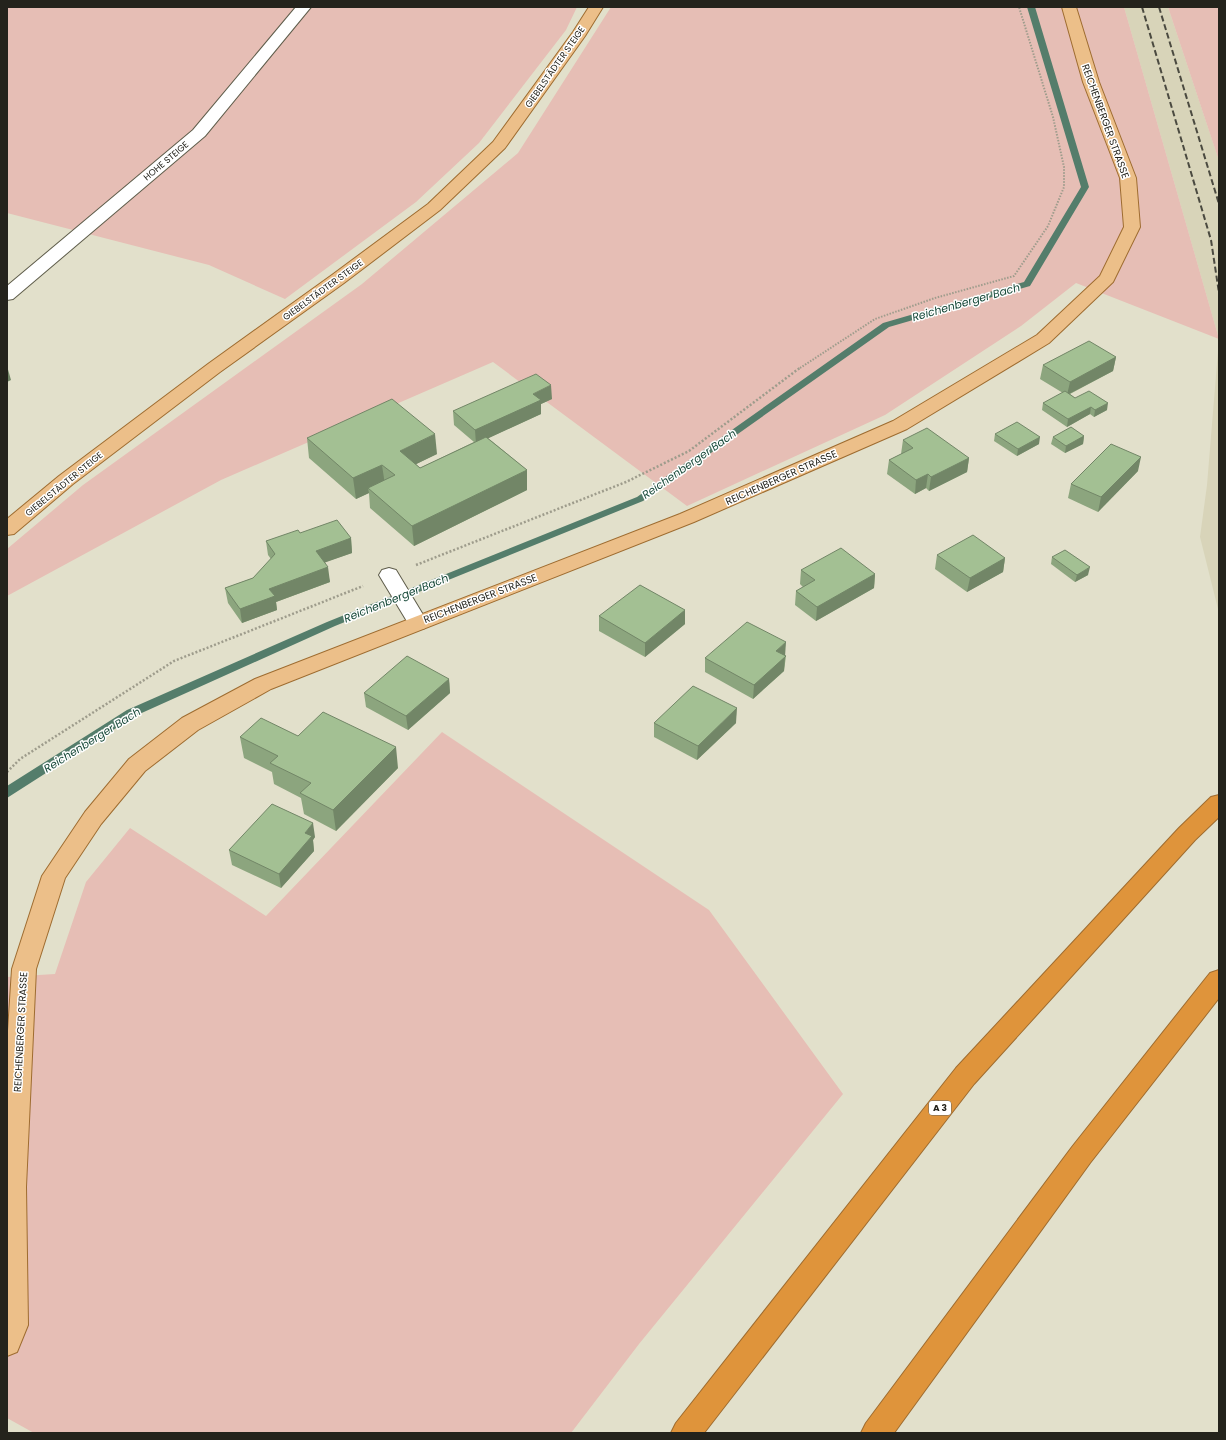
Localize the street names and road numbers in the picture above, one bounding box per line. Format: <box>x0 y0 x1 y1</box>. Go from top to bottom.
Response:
street label: GIEBELSTÄDTER STEIGE <box>522 24 588 110</box>
street label: REICHENBERGER STRASSE <box>1078 62 1133 180</box>
street label: HOHE STEIGE <box>141 138 191 183</box>
street label: GIEBELSTÄDTER STEIGE <box>280 257 366 323</box>
street label: REICHENBERGER STRASSE <box>723 446 839 509</box>
street label: GIEBELSTÄDTER STEIGE <box>23 449 106 519</box>
street label: REICHENBERGER STRASSE <box>421 570 539 627</box>
street label: REICHENBERGER STRASSE <box>10 971 31 1093</box>
road number: A 3 <box>929 1101 951 1115</box>

